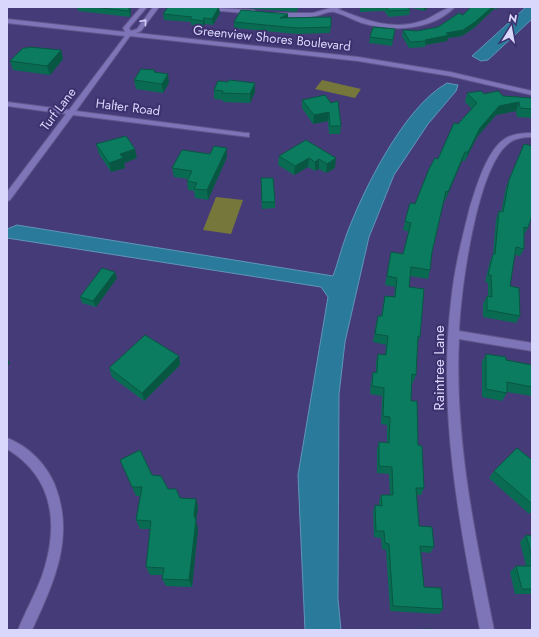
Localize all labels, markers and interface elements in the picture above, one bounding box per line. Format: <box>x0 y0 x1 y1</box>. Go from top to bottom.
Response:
north arrow <box>491 8 531 48</box>
text: N <box>507 9 519 27</box>
one-way arrow <box>140 20 147 27</box>
street label: Greenview Shores Boulevard <box>192 20 352 56</box>
street label: Turf Lane <box>36 83 81 134</box>
street label: Halter Road <box>95 94 161 120</box>
street label: Raintree Lane <box>428 325 450 411</box>

